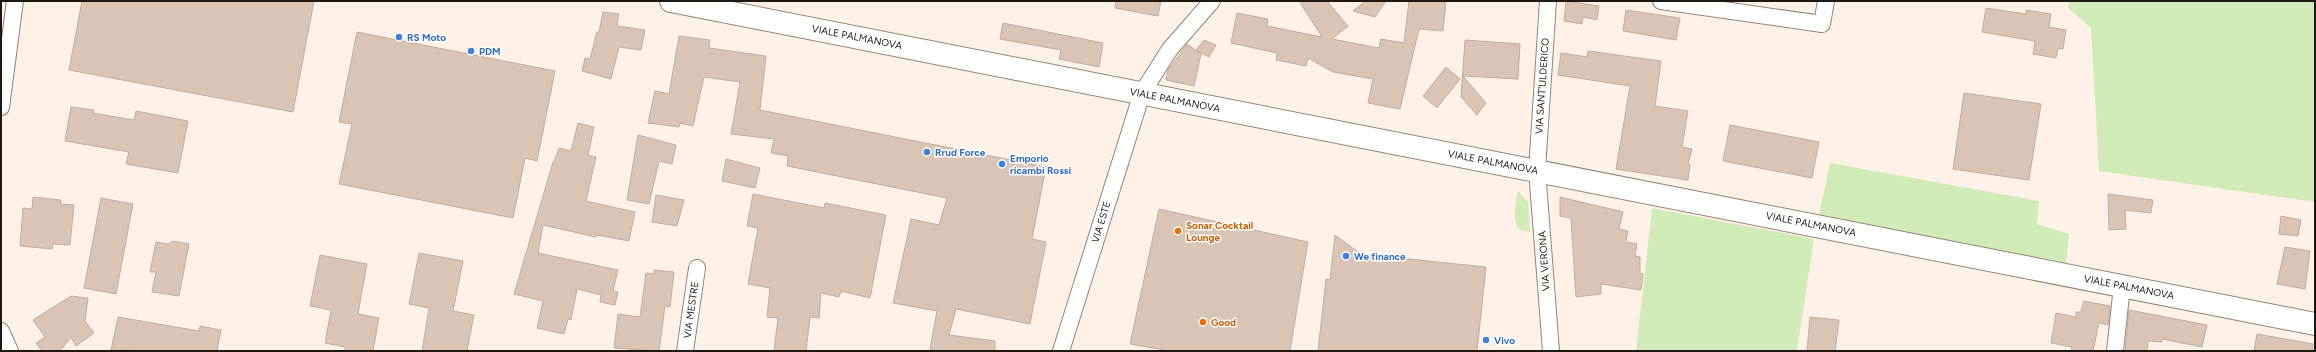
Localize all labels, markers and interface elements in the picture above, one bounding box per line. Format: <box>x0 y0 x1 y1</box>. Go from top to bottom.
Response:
street label: VIALE PALMANOVA <box>811 22 903 52</box>
place label: RS Moto <box>407 31 446 44</box>
marker: RS Moto <box>394 32 404 42</box>
street label: VIA SANT'ULDERICO <box>1532 37 1552 134</box>
place label: PDM <box>479 45 501 58</box>
marker: PDM <box>466 46 476 56</box>
street label: VIALE PALMANOVA <box>1129 85 1221 115</box>
place label: Rrud Force <box>935 146 986 159</box>
marker: Rrud Force <box>922 147 932 157</box>
street label: VIALE PALMANOVA <box>1447 147 1539 177</box>
place label: Emporio ricambi Rossi <box>1010 152 1071 177</box>
marker: Emporio ricambi Rossi <box>997 159 1007 169</box>
street label: VIA ESTE <box>1089 200 1113 244</box>
street label: VIALE PALMANOVA <box>1765 209 1857 239</box>
place label: Sonar Cocktail Lounge <box>1186 219 1253 244</box>
marker: Sonar Cocktail Lounge <box>1173 226 1183 236</box>
street label: VIA VERONA <box>1535 230 1553 292</box>
place label: We finance <box>1354 250 1406 263</box>
marker: We finance <box>1341 251 1351 261</box>
street label: VIALE PALMANOVA <box>2083 272 2175 302</box>
street label: VIA MESTRE <box>681 281 701 339</box>
place label: Good <box>1211 316 1236 329</box>
marker: Good <box>1198 317 1208 327</box>
place label: Vivo <box>1494 334 1515 347</box>
marker: Vivo <box>1481 335 1491 345</box>

